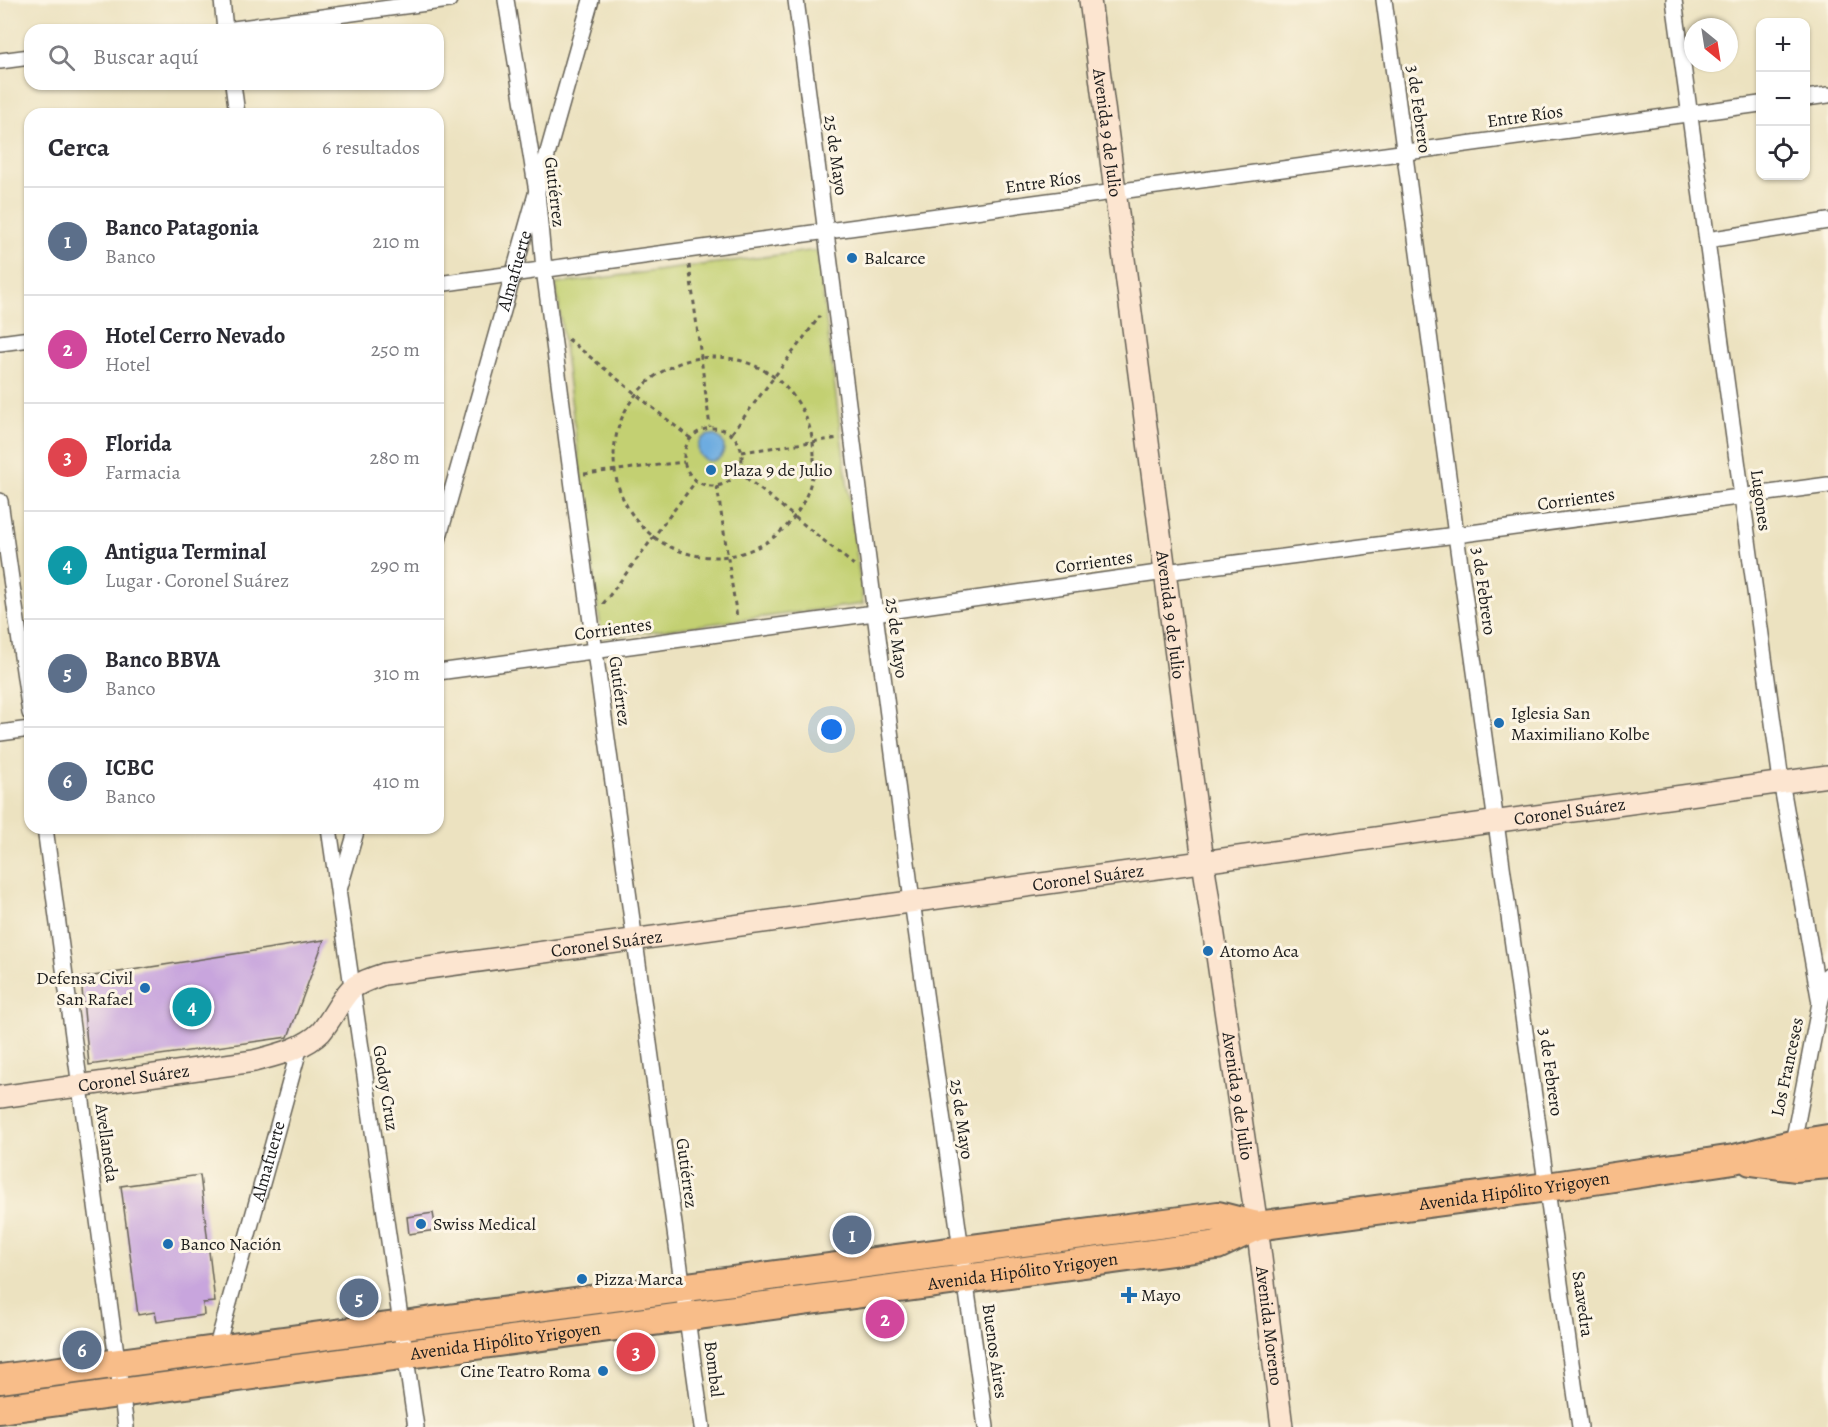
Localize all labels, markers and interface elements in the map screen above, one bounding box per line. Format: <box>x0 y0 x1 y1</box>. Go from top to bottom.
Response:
north arrow <box>1684 18 1738 72</box>
map controls <box>1756 18 1810 180</box>
button: + <box>1756 18 1810 72</box>
search box <box>24 24 444 90</box>
icon: search <box>45 41 78 74</box>
text: Buscar aquí <box>93 42 199 72</box>
street label: 3 de Febrero <box>1401 64 1437 154</box>
street label: Avenida 9 de Julio <box>1087 66 1128 199</box>
button: − <box>1756 72 1810 126</box>
street label: Entre Ríos <box>1486 99 1564 133</box>
street label: 25 de Mayo <box>818 113 854 197</box>
button: locate <box>1756 126 1810 180</box>
text: Cerca <box>48 130 110 165</box>
text: 6 resultados <box>322 134 420 161</box>
street label: Gutiérrez <box>539 156 571 228</box>
street label: Entre Ríos <box>1004 165 1082 199</box>
text: Banco Patagonia <box>105 213 259 243</box>
text: 1 <box>64 228 71 255</box>
text: 210 m <box>372 228 420 255</box>
street label: Almafuerte <box>491 228 537 315</box>
text: Banco <box>105 243 155 270</box>
place label: Balcarce <box>864 246 926 270</box>
marker: Balcarce <box>845 251 859 265</box>
text: Hotel Cerro Nevado <box>105 321 285 351</box>
text: 2 <box>63 336 72 363</box>
text: 250 m <box>371 336 420 363</box>
text: Hotel <box>105 351 150 378</box>
text: Florida <box>105 429 172 459</box>
text: 3 <box>63 444 72 471</box>
text: 280 m <box>370 444 420 471</box>
place label: Plaza 9 de Julio <box>723 458 833 482</box>
text: Farmacia <box>105 459 181 486</box>
marker: Plaza 9 de Julio <box>704 463 718 477</box>
street label: Lugones <box>1745 468 1777 532</box>
street label: Corrientes <box>1536 482 1616 516</box>
text: Antigua Terminal <box>105 537 266 567</box>
street label: Corrientes <box>1054 545 1134 579</box>
street label: 3 de Febrero <box>1466 546 1502 636</box>
street label: Avenida 9 de Julio <box>1150 548 1191 680</box>
text: 4 <box>63 552 72 579</box>
text: 290 m <box>370 552 420 579</box>
text: Lugar · Coronel Suárez <box>105 567 289 594</box>
street label: 25 de Mayo <box>880 596 914 680</box>
street label: Corrientes <box>573 612 653 646</box>
text: Banco BBVA <box>105 645 220 675</box>
street label: Gutiérrez <box>603 654 637 728</box>
text: 5 <box>63 660 72 687</box>
text: 310 m <box>374 660 420 687</box>
text: Banco <box>105 675 155 702</box>
place label: Iglesia San Maximiliano Kolbe <box>1511 701 1650 746</box>
your location <box>817 715 846 744</box>
marker: Iglesia San Maximiliano Kolbe <box>1492 716 1506 730</box>
text: ICBC <box>105 753 154 783</box>
text: 6 <box>63 768 72 795</box>
text: 410 m <box>373 768 420 795</box>
text: Banco <box>105 783 155 810</box>
street label: Coronel Suárez <box>1512 792 1627 831</box>
street label: Coronel Suárez <box>1031 858 1145 897</box>
street label: Coronel Suárez <box>549 924 664 963</box>
place label: Atomo Aca <box>1219 939 1300 963</box>
marker: Atomo Aca <box>1201 944 1215 958</box>
place label: Defensa Civil San Rafael <box>36 966 134 1011</box>
marker: Defensa Civil San Rafael <box>138 981 152 995</box>
pin: 4 <box>172 984 212 1030</box>
street label: Los Franceses <box>1765 1015 1809 1119</box>
street label: 3 de Febrero <box>1533 1027 1569 1117</box>
street label: Avenida 9 de Julio <box>1216 1029 1259 1162</box>
street label: Godoy Cruz <box>367 1043 405 1133</box>
street label: Coronel Suárez <box>76 1058 191 1098</box>
street label: 25 de Mayo <box>944 1077 980 1161</box>
street label: Avellaneda <box>89 1101 124 1184</box>
street label: Almafuerte <box>245 1118 291 1205</box>
street label: Gutiérrez <box>670 1136 704 1210</box>
street label: Avenida Hipólito Yrigoyen <box>1417 1166 1611 1216</box>
place label: Swiss Medical <box>433 1212 537 1236</box>
pin: 1 <box>832 1212 872 1258</box>
marker: Swiss Medical <box>414 1217 428 1231</box>
place label: Banco Nación <box>180 1232 282 1256</box>
marker: Banco Nación <box>161 1237 175 1251</box>
street label: Avenida Hipólito Yrigoyen <box>925 1246 1120 1296</box>
street label: Avenida Moreno <box>1250 1264 1289 1387</box>
place label: Pizza Marca <box>594 1267 684 1291</box>
street label: Saavedra <box>1567 1270 1600 1339</box>
marker: Pizza Marca <box>575 1272 589 1286</box>
pin: 5 <box>340 1276 378 1320</box>
place label: Mayo <box>1141 1283 1181 1307</box>
marker: Mayo <box>1122 1288 1136 1302</box>
pin: 2 <box>866 1296 904 1342</box>
street label: Buenos Aires <box>976 1302 1014 1400</box>
street label: Avenida Hipólito Yrigoyen <box>408 1316 602 1366</box>
pin: 6 <box>62 1328 101 1372</box>
pin: 3 <box>616 1330 656 1374</box>
street label: Bombal <box>699 1340 729 1399</box>
place label: Cine Teatro Roma <box>460 1359 592 1383</box>
marker: Cine Teatro Roma <box>596 1364 610 1378</box>

